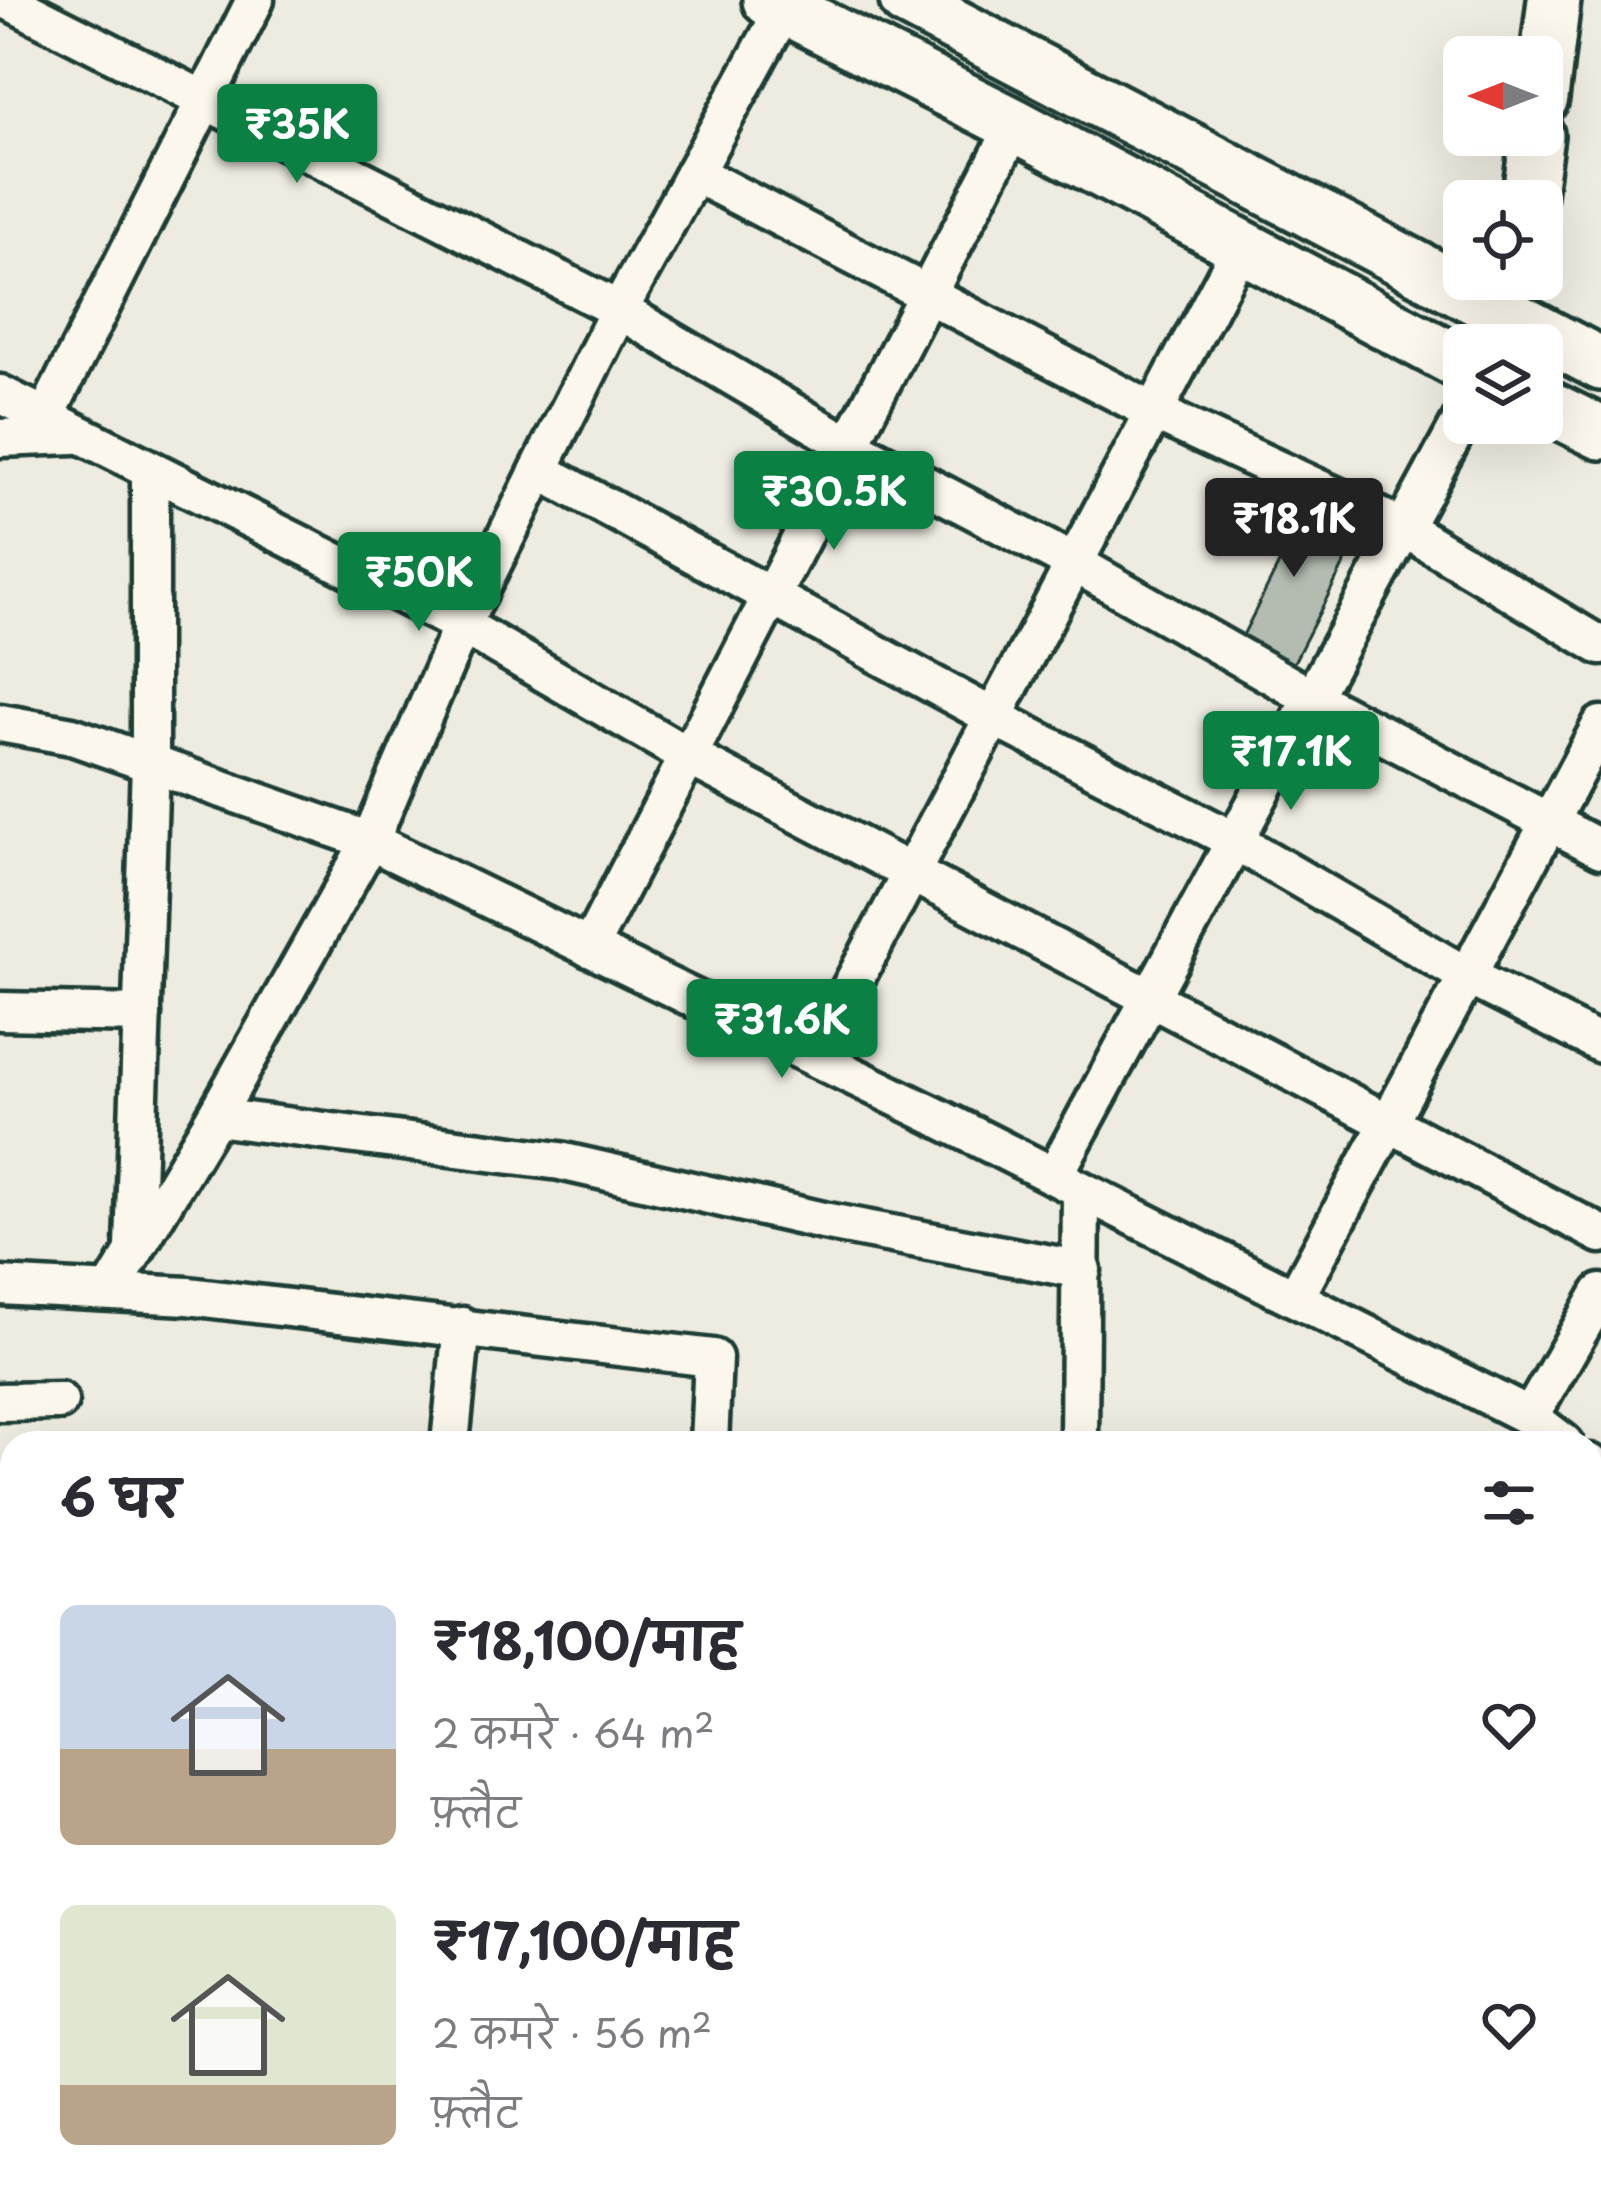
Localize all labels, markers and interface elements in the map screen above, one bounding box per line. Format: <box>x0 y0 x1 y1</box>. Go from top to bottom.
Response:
north arrow <box>1443 36 1563 156</box>
map controls <box>1443 36 1563 444</box>
pin: ₹35K <box>226 84 368 186</box>
text: ₹35K <box>244 93 350 152</box>
button: locate <box>1443 180 1563 300</box>
button: layers <box>1443 324 1563 444</box>
pin: ₹30.5K <box>736 451 932 553</box>
text: ₹30.5K <box>761 460 907 519</box>
pin: ₹18.1K <box>1196 478 1392 580</box>
text: ₹18.1K <box>1232 487 1356 546</box>
pin: ₹50K <box>348 532 490 634</box>
text: ₹50K <box>365 541 473 600</box>
pin: ₹17.1K <box>1193 711 1389 813</box>
text: ₹17.1K <box>1230 720 1352 779</box>
pin: ₹31.6K <box>684 979 880 1081</box>
text: ₹31.6K <box>714 988 850 1047</box>
text: 6 घर <box>60 1457 180 1534</box>
icon: filters <box>1476 1470 1542 1536</box>
text: ₹18,100/माह <box>432 1600 740 1677</box>
icon: home <box>156 1653 300 1797</box>
icon: heart <box>1476 1692 1542 1758</box>
text: 2 कमरे · 64 m² <box>432 1702 715 1761</box>
text: फ़्लैट <box>432 1781 521 1840</box>
text: ₹17,100/माह <box>432 1900 736 1977</box>
icon: home <box>156 1953 300 2097</box>
icon: heart <box>1476 1992 1542 2058</box>
text: 2 कमरे · 56 m² <box>432 2002 712 2061</box>
text: फ़्लैट <box>432 2081 521 2140</box>

